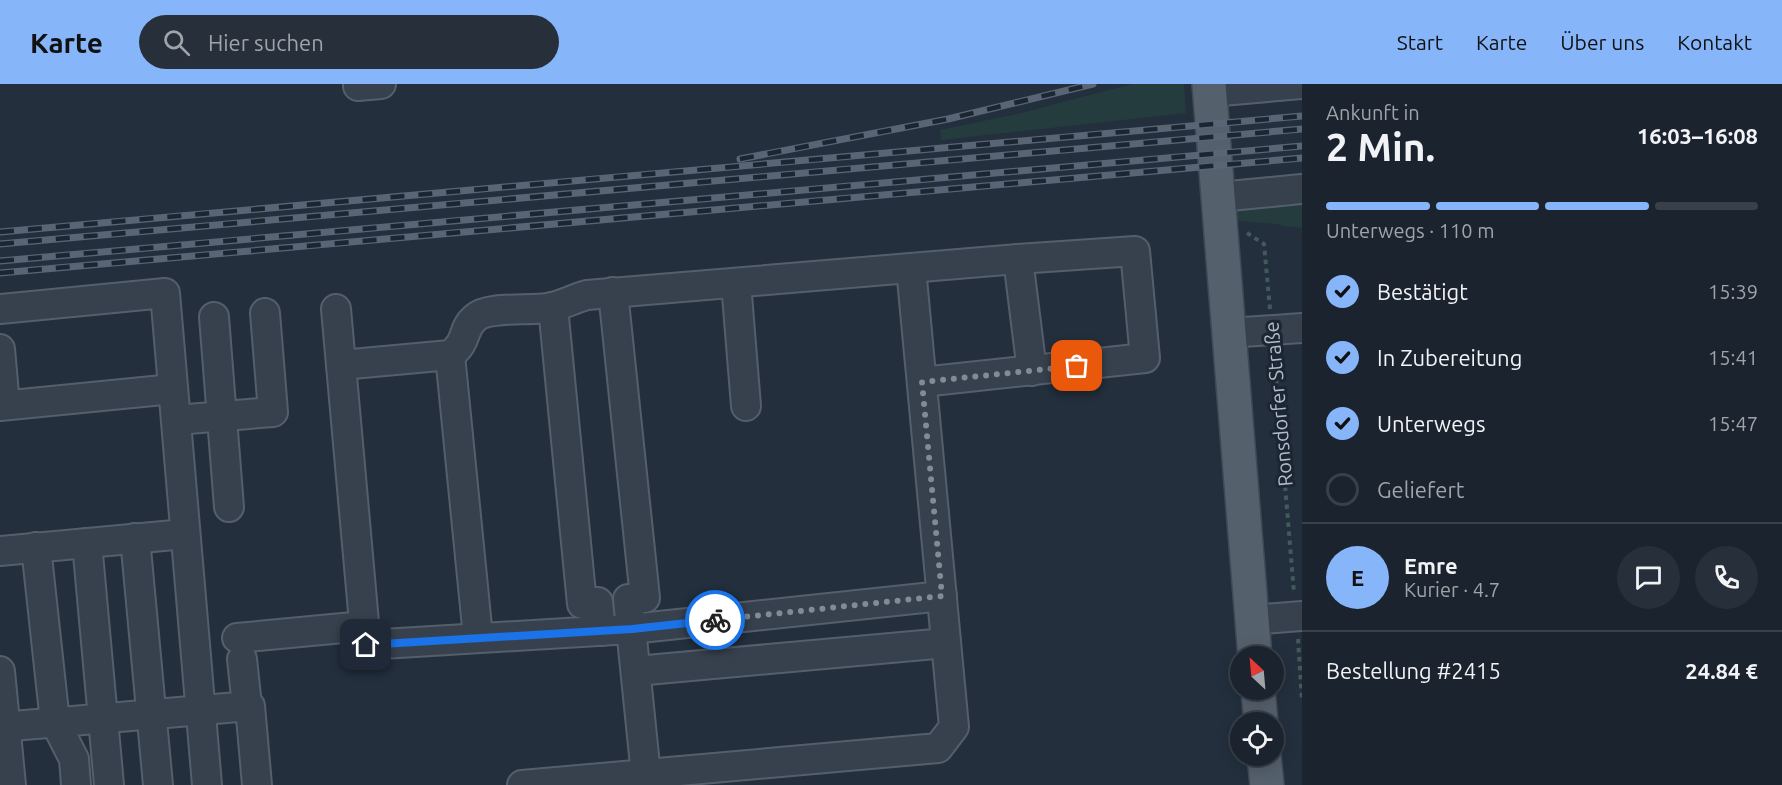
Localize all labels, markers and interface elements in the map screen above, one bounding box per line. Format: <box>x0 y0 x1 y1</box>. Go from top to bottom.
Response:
search box <box>139 15 559 69</box>
icon: search <box>160 26 193 59</box>
text: Karte <box>30 27 103 58</box>
text: Hier suchen <box>208 30 324 55</box>
text: Start <box>1397 30 1443 54</box>
text: Karte <box>1476 30 1527 54</box>
text: Über uns <box>1560 30 1644 54</box>
text: Kontakt <box>1677 30 1752 54</box>
text: Ankunft in <box>1326 101 1420 124</box>
text: 16:03–16:08 <box>1637 123 1758 148</box>
text: 2 Min. <box>1326 125 1435 168</box>
text: Unterwegs · 110 m <box>1326 219 1494 242</box>
icon: check <box>1326 275 1359 308</box>
text: Bestätigt <box>1377 279 1468 304</box>
text: 15:39 <box>1708 280 1758 303</box>
street label: Ronsdorfer Straße <box>1259 321 1297 487</box>
pin <box>1051 340 1102 391</box>
icon: check <box>1326 341 1359 374</box>
text: In Zubereitung <box>1377 345 1522 370</box>
text: 15:41 <box>1708 346 1758 369</box>
icon: bag <box>1060 349 1093 382</box>
icon: check <box>1326 407 1359 440</box>
text: Unterwegs <box>1377 411 1486 436</box>
text: 15:47 <box>1708 412 1758 435</box>
text: Geliefert <box>1377 477 1464 502</box>
button: chat <box>1617 546 1680 609</box>
button: phone <box>1695 546 1758 609</box>
text: Emre <box>1404 553 1458 578</box>
text: E <box>1351 565 1364 590</box>
text: Kurier · 4.7 <box>1404 578 1500 601</box>
courier <box>685 590 745 650</box>
icon: bike <box>699 604 732 637</box>
pin <box>340 619 391 670</box>
icon: home <box>349 628 382 661</box>
north arrow <box>1230 646 1284 700</box>
map controls <box>1230 646 1284 766</box>
text: Bestellung #2415 <box>1326 658 1501 683</box>
text: 24.84 € <box>1685 658 1758 683</box>
button: locate <box>1230 712 1284 766</box>

